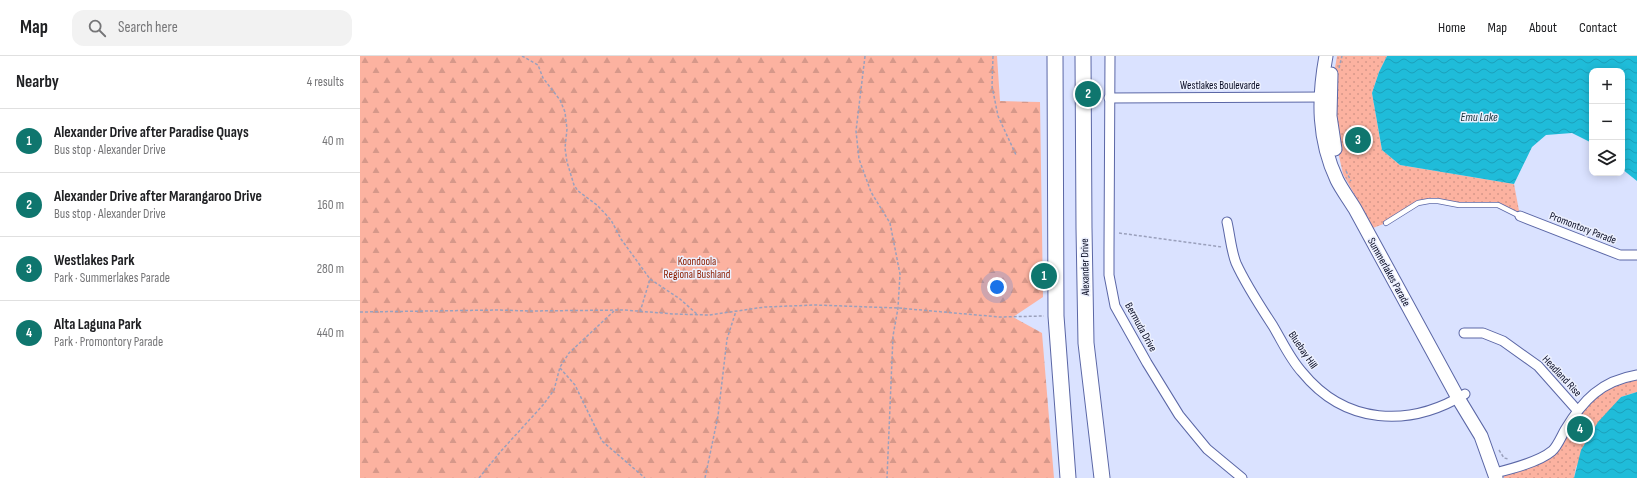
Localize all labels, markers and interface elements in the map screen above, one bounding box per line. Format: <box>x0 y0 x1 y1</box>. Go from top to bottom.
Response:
search box <box>72 10 352 46</box>
text: Map <box>20 16 48 39</box>
icon: search <box>86 17 108 39</box>
text: Search here <box>118 18 178 37</box>
text: Home <box>1438 19 1466 36</box>
text: Map <box>1488 19 1507 36</box>
text: About <box>1529 19 1557 36</box>
text: Contact <box>1579 19 1617 36</box>
map controls <box>1589 68 1625 176</box>
button: + <box>1589 68 1625 104</box>
text: Nearby <box>16 72 59 92</box>
text: 4 results <box>307 74 344 90</box>
pin: 2 <box>1075 79 1101 109</box>
street label: Westlakes Boulevarde <box>1180 79 1260 92</box>
button: − <box>1589 104 1625 140</box>
water label: Emu Lake <box>1460 110 1498 125</box>
text: Alexander Drive after Paradise Quays <box>54 123 249 142</box>
pin: 3 <box>1345 125 1371 155</box>
text: 1 <box>26 133 32 149</box>
text: 40 m <box>322 133 344 149</box>
button: layers <box>1589 140 1625 176</box>
text: Bus stop · Alexander Drive <box>54 142 166 158</box>
text: Alexander Drive after Marangaroo Drive <box>54 187 262 206</box>
text: 2 <box>26 197 32 213</box>
text: 160 m <box>318 197 344 213</box>
text: Bus stop · Alexander Drive <box>54 206 166 222</box>
street label: Promontory Parade <box>1548 209 1618 247</box>
street label: Summerlakes Parade <box>1365 235 1413 309</box>
street label: Alexander Drive <box>1078 238 1092 297</box>
text: Westlakes Park <box>54 251 135 270</box>
park label: Koondoola Regional Bushland <box>664 255 731 281</box>
text: 3 <box>26 261 32 277</box>
text: 280 m <box>317 261 344 277</box>
pin: 1 <box>1031 261 1057 291</box>
text: Park · Summerlakes Parade <box>54 270 170 286</box>
your location <box>987 277 1007 297</box>
street label: Bermuda Drive <box>1122 300 1160 354</box>
text: Alta Laguna Park <box>54 315 142 334</box>
text: 4 <box>26 325 32 341</box>
text: 440 m <box>317 325 344 341</box>
street label: Bluebay Hill <box>1286 329 1320 371</box>
text: Park · Promontory Parade <box>54 334 163 350</box>
street label: Headland Rise <box>1540 353 1584 399</box>
pin: 4 <box>1567 414 1593 444</box>

